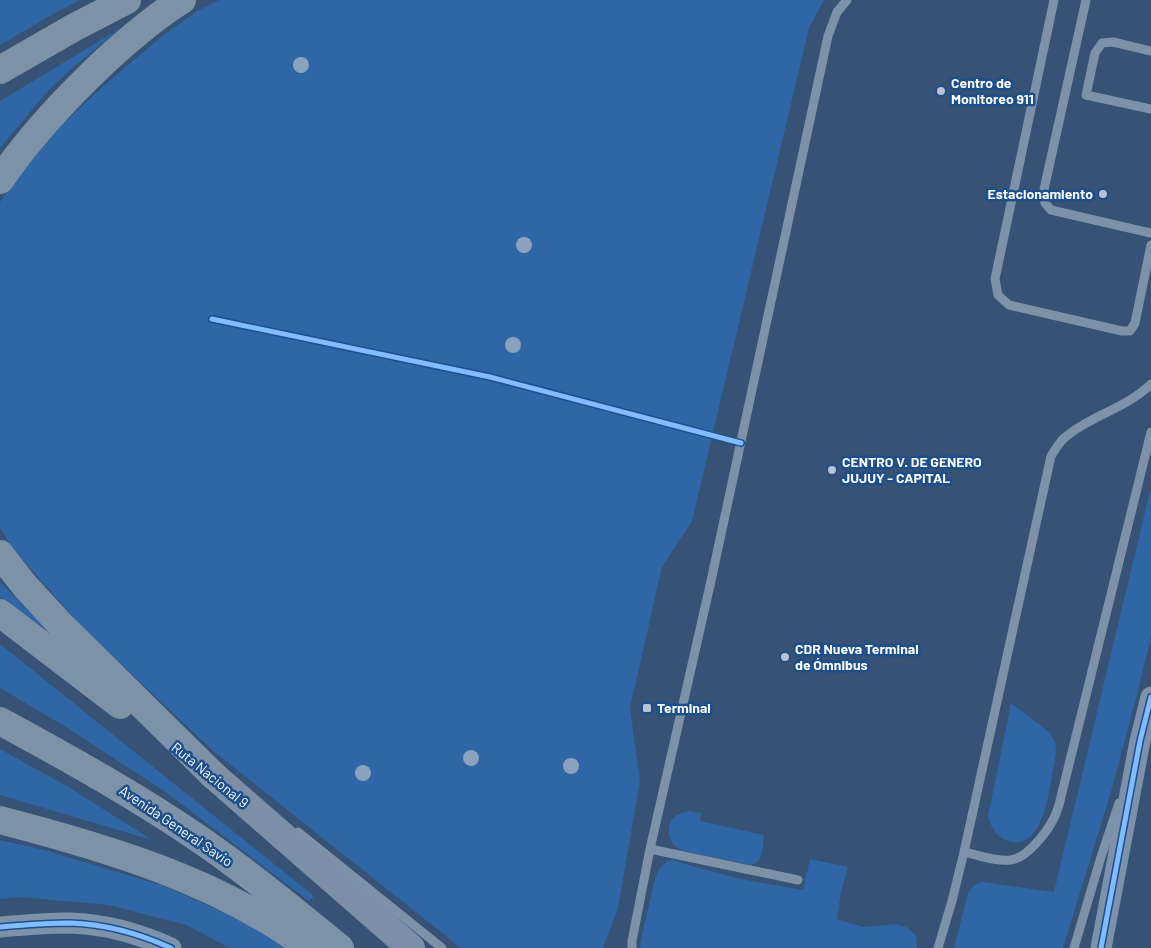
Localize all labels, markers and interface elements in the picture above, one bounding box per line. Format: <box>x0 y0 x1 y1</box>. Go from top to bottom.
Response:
place label: Centro de Monitoreo 911 <box>951 74 1034 107</box>
marker: Centro de Monitoreo 911 <box>935 85 947 97</box>
place label: Estacionamiento <box>988 185 1093 202</box>
marker: Estacionamiento <box>1097 188 1109 200</box>
place label: CENTRO V. DE GENERO JUJUY - CAPITAL <box>842 453 982 486</box>
marker: CENTRO V. DE GENERO JUJUY - CAPITAL <box>826 464 838 476</box>
place label: CDR Nueva Terminal de Ómnibus <box>795 640 919 673</box>
marker: CDR Nueva Terminal de Ómnibus <box>779 651 791 663</box>
place label: Terminal <box>657 699 711 716</box>
marker: Terminal <box>641 702 653 714</box>
street label: Ruta Nacional 9 <box>168 738 252 811</box>
street label: Avenida General Savio <box>116 781 236 870</box>

